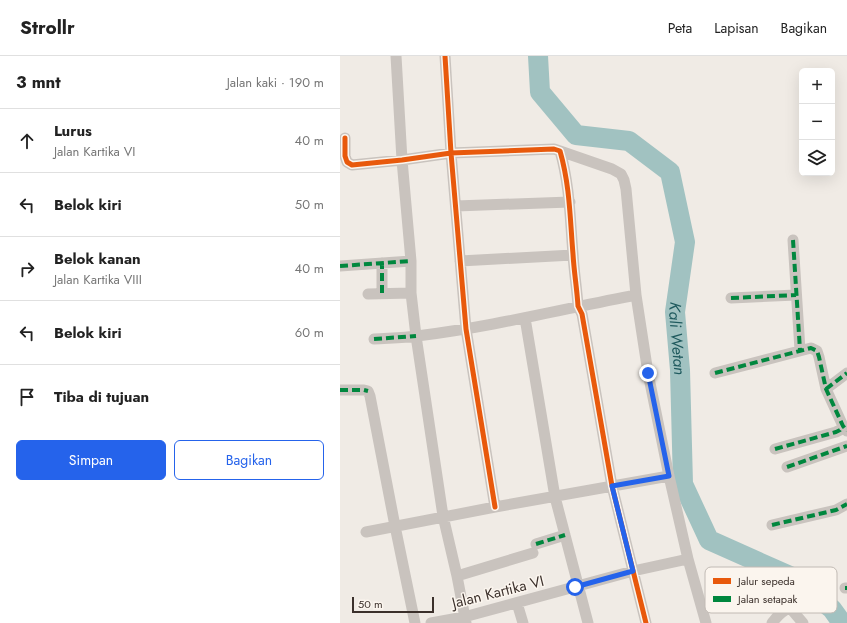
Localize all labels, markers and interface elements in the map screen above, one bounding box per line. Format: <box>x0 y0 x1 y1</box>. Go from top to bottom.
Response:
text: Strollr <box>20 14 75 41</box>
text: Peta <box>668 18 692 38</box>
text: Lapisan <box>714 18 759 38</box>
text: Bagikan <box>781 18 827 38</box>
map controls <box>799 68 835 176</box>
button: + <box>799 68 835 104</box>
text: 3 mnt <box>16 70 61 94</box>
text: Jalan kaki · 190 m <box>227 73 324 92</box>
button: − <box>799 104 835 140</box>
text: Lurus <box>54 120 92 142</box>
icon: ahead <box>16 130 38 152</box>
text: 40 m <box>295 131 324 150</box>
button: layers <box>799 140 835 176</box>
text: Jalan Kartika VI <box>54 142 136 161</box>
icon: left <box>16 194 38 216</box>
text: Belok kiri <box>54 194 122 216</box>
text: 50 m <box>295 195 324 214</box>
text: Belok kanan <box>54 248 141 270</box>
icon: right <box>16 258 38 280</box>
text: 40 m <box>295 259 324 278</box>
text: Jalan Kartika VIII <box>54 270 142 289</box>
water label: Kali Wetan <box>663 301 692 375</box>
icon: left <box>16 322 38 344</box>
text: Belok kiri <box>54 322 122 344</box>
text: 60 m <box>295 323 324 342</box>
route end <box>639 364 657 382</box>
icon: arrive <box>16 386 38 408</box>
text: Tiba di tujuan <box>54 386 149 408</box>
button: Simpan <box>16 440 166 480</box>
button: Bagikan <box>174 440 324 480</box>
legend <box>705 567 837 613</box>
street label: Jalan Kartika VI <box>448 570 546 615</box>
text: Jalur sepeda <box>736 573 795 589</box>
route start <box>566 578 584 596</box>
text: Jalan setapak <box>736 591 797 607</box>
scale bar <box>352 595 434 614</box>
text: 50 m <box>358 596 383 612</box>

